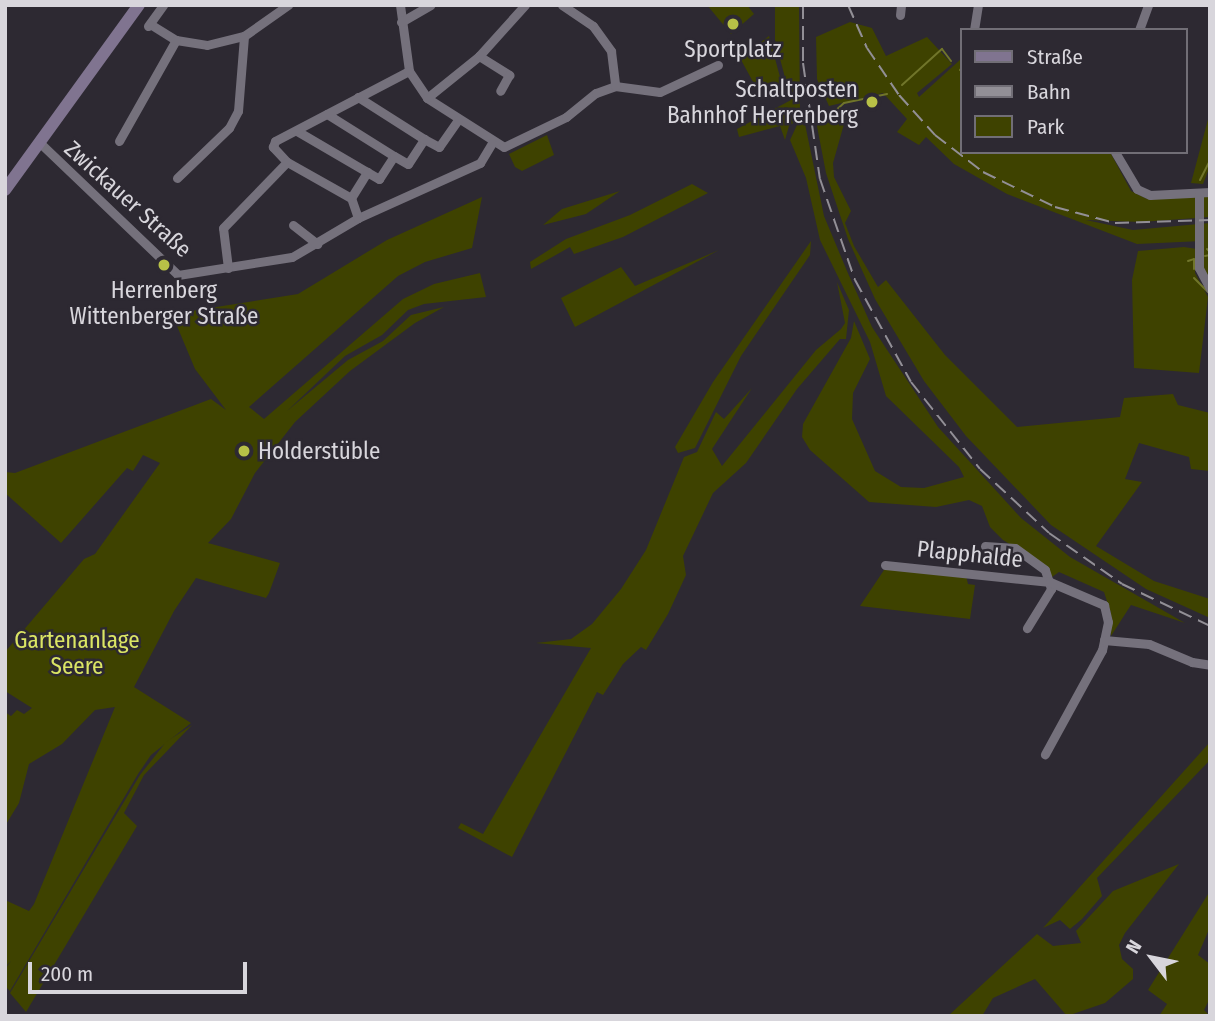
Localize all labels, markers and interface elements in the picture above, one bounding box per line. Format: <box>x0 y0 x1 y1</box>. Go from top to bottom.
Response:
marker: Sportplatz <box>725 16 741 32</box>
legend <box>960 28 1187 154</box>
place label: Sportplatz <box>684 35 782 63</box>
text: Straße <box>1027 44 1083 70</box>
place label: Schaltposten Bahnhof Herrenberg <box>667 75 858 129</box>
text: Bahn <box>1027 79 1071 105</box>
marker: Schaltposten Bahnhof Herrenberg <box>864 94 880 110</box>
text: Park <box>1027 114 1064 140</box>
street label: Zwickauer Straße <box>59 135 197 263</box>
marker: Herrenberg Wittenberger Straße <box>156 257 172 273</box>
place label: Herrenberg Wittenberger Straße <box>70 276 258 330</box>
place label: Holderstüble <box>258 437 380 465</box>
marker: Holderstüble <box>236 443 252 459</box>
street label: Plapphalde <box>916 535 1024 573</box>
park label: Gartenanlage Seere <box>14 626 140 680</box>
north arrow <box>1117 923 1187 993</box>
text: N <box>1121 936 1147 958</box>
scale bar <box>32 948 250 992</box>
text: 200 m <box>41 961 93 987</box>

